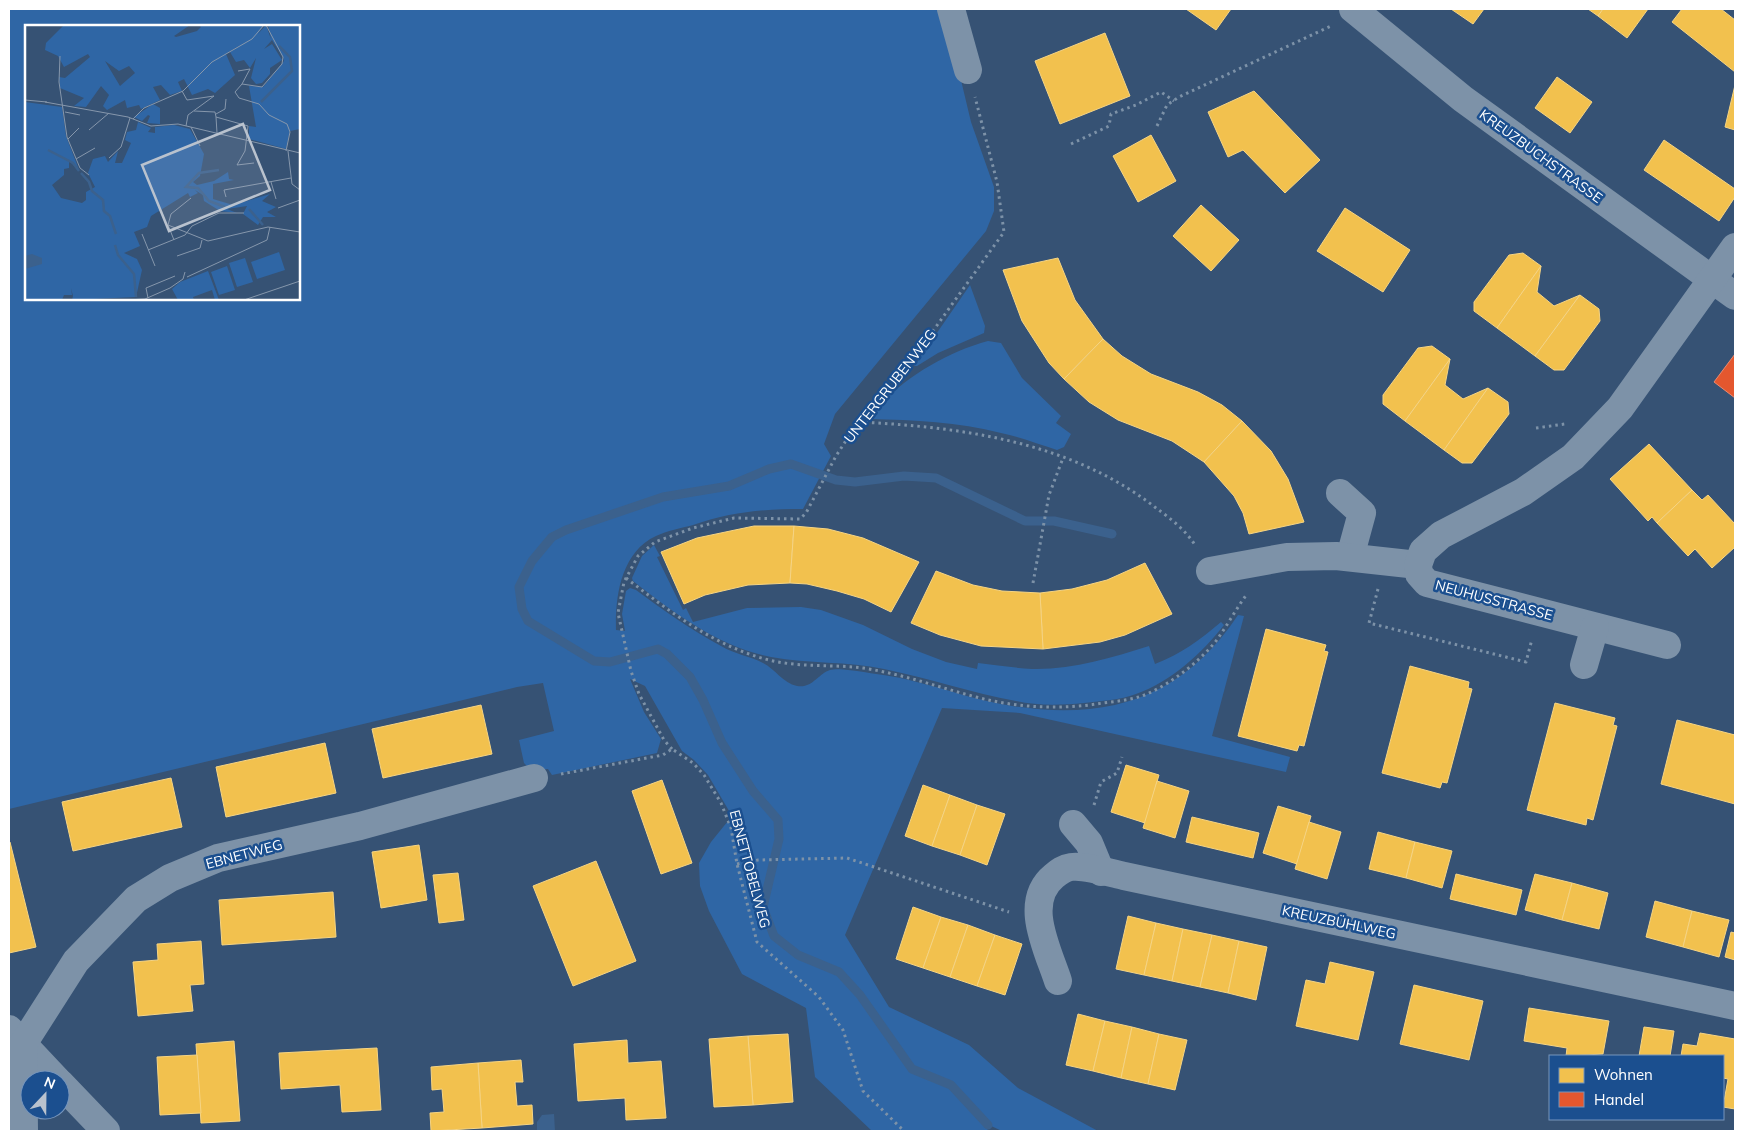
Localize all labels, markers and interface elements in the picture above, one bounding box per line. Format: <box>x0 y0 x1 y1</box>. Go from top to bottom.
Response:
inset map <box>25 25 300 300</box>
street label: KREUZBUCHSTRASSE <box>1476 105 1606 207</box>
street label: UNTERGRUBENWEG <box>840 326 940 446</box>
street label: NEUHUSSTRASSE <box>1433 576 1555 624</box>
street label: EBNETTOBELWEG <box>726 808 774 930</box>
street label: EBNETWEG <box>204 835 284 873</box>
street label: KREUZBÜHLWEG <box>1280 901 1398 943</box>
legend <box>1549 1055 1724 1120</box>
text: Wohnen <box>1594 1065 1653 1084</box>
north arrow <box>20 1070 70 1120</box>
text: N <box>42 1073 58 1093</box>
text: Handel <box>1594 1090 1644 1109</box>

